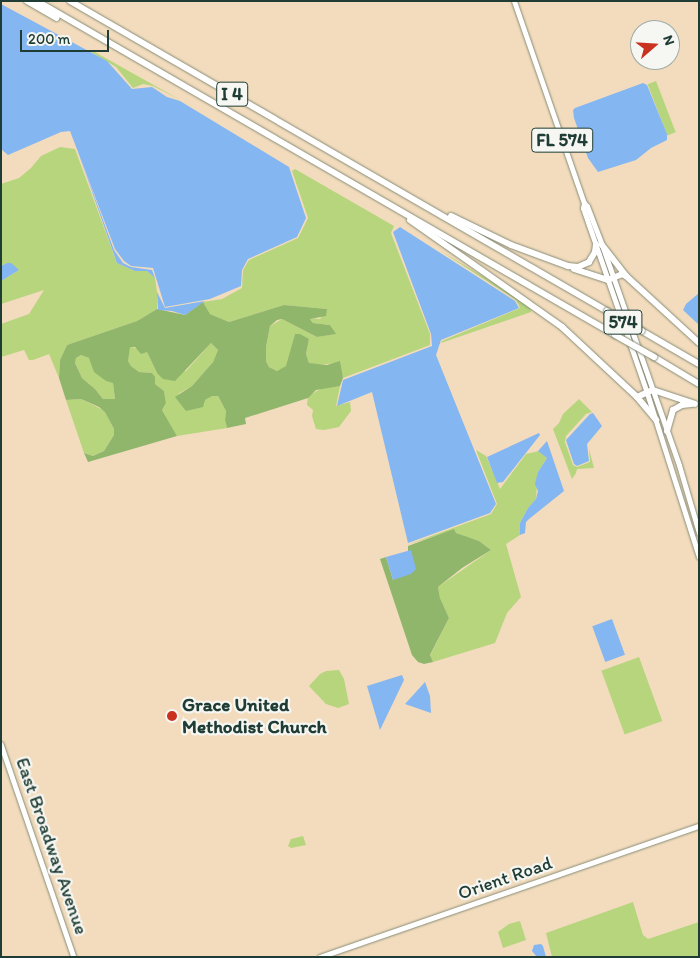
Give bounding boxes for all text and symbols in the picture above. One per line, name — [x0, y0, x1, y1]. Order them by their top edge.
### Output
scale bar — [22, 20, 111, 52]
north arrow — [630, 20, 680, 70]
text: 200 m — [28, 30, 70, 48]
text: N — [659, 33, 678, 48]
road number: I 4 — [216, 78, 248, 110]
road number: FL 574 — [531, 124, 593, 156]
road number: 574 — [603, 306, 643, 338]
place label: Grace United Methodist Church — [182, 694, 327, 738]
marker: Grace United Methodist Church — [166, 710, 178, 722]
street label: East Broadway Avenue — [11, 755, 93, 937]
street label: Orient Road — [455, 851, 555, 905]

